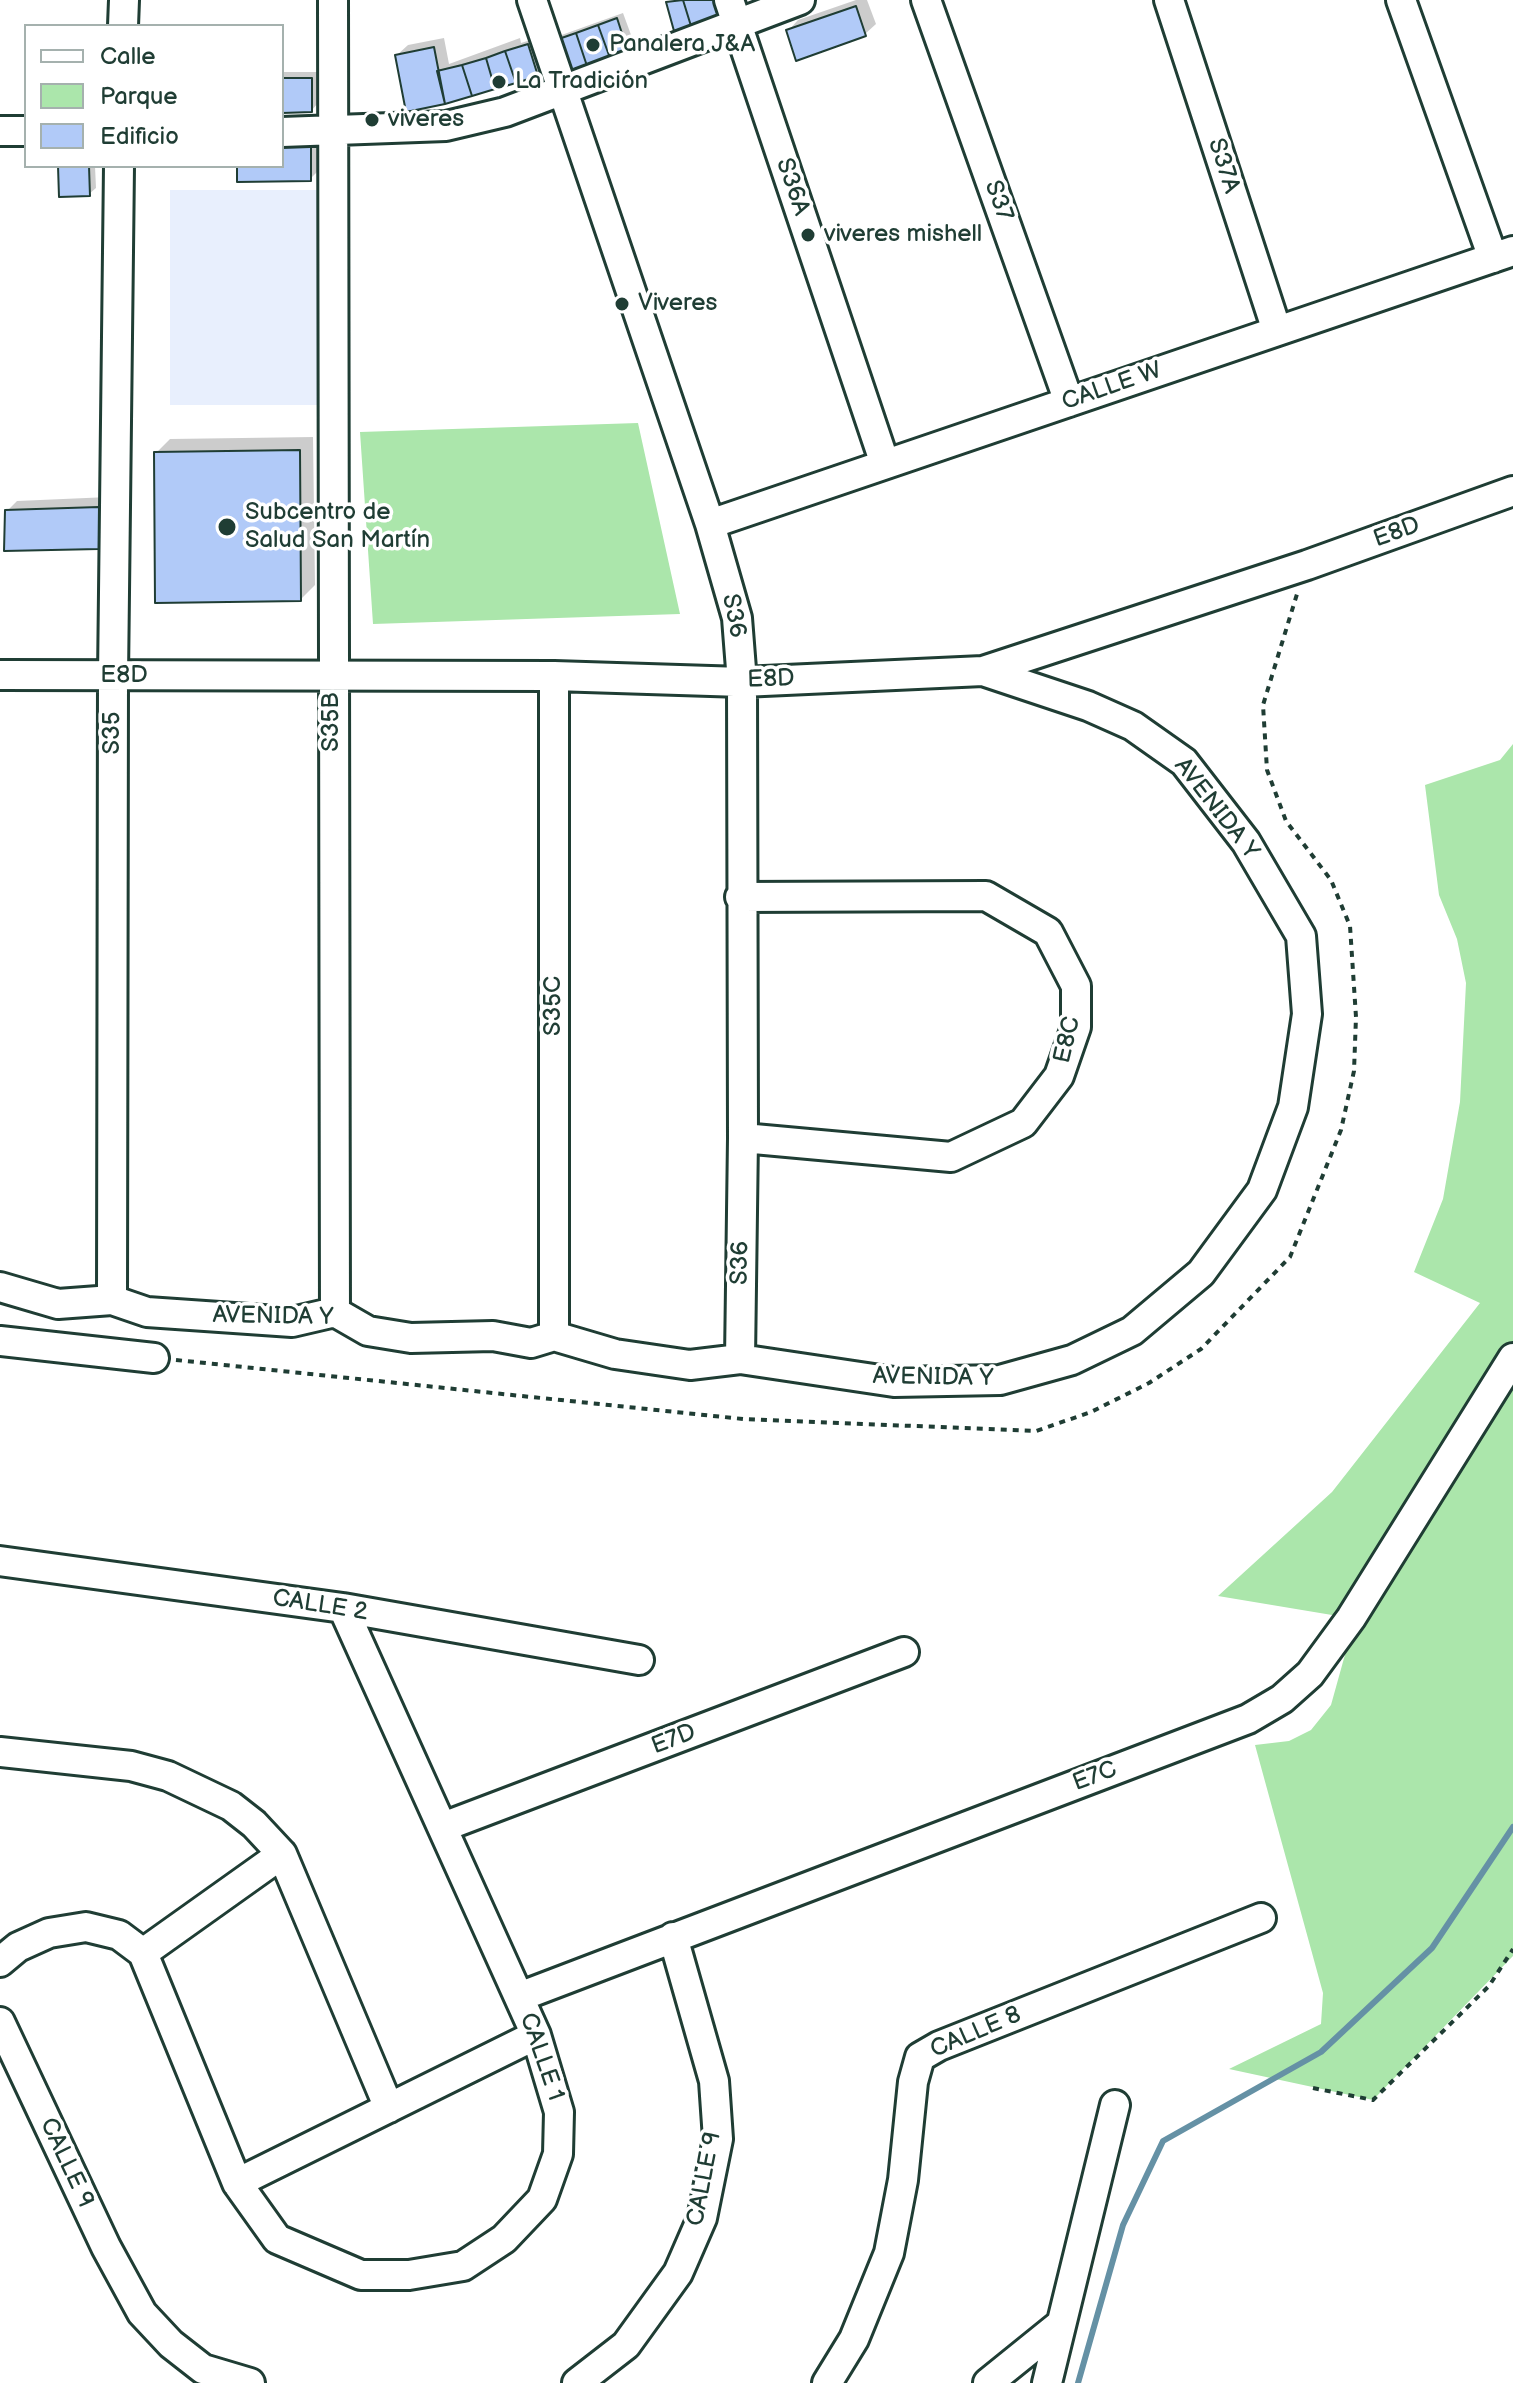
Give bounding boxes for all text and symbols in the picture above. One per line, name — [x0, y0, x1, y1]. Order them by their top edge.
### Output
legend — [24, 24, 284, 168]
place label: Panalera J&A — [609, 31, 755, 59]
marker: Panalera J&A — [584, 36, 602, 54]
text: Calle — [100, 42, 155, 71]
place label: La Tradición — [515, 68, 648, 96]
marker: La Tradición — [490, 73, 508, 91]
text: Parque — [100, 82, 178, 111]
place label: viveres — [388, 106, 464, 134]
marker: viveres — [363, 111, 381, 129]
text: Edificio — [100, 122, 179, 151]
street label: S37A — [1201, 135, 1245, 197]
street label: S36A — [769, 155, 815, 219]
street label: S37 — [977, 177, 1019, 225]
place label: viveres mishell — [824, 221, 982, 249]
marker: viveres mishell — [799, 226, 817, 244]
place label: Viveres — [638, 290, 717, 318]
marker: Viveres — [613, 295, 631, 313]
street label: CALLE W — [1058, 357, 1166, 417]
place label: Subcentro de Salud San Martín — [245, 499, 430, 555]
street label: E8D — [1370, 511, 1424, 555]
marker: Subcentro de Salud San Martín — [216, 516, 238, 538]
street label: S36 — [715, 592, 751, 640]
street label: E8D — [100, 662, 148, 690]
street label: E8D — [747, 665, 795, 695]
street label: S35B — [318, 692, 346, 752]
street label: S35 — [99, 711, 127, 755]
street label: AVENIDA Y — [1167, 753, 1265, 865]
street label: S35C — [540, 976, 568, 1036]
street label: E8C — [1049, 1014, 1087, 1066]
street label: S36 — [726, 1241, 756, 1285]
street label: AVENIDA Y — [212, 1302, 334, 1332]
street label: AVENIDA Y — [872, 1363, 994, 1393]
street label: CALLE 2 — [270, 1584, 370, 1628]
street label: E7D — [648, 1718, 700, 1762]
street label: E7C — [1069, 1756, 1121, 1798]
street label: CALLE 8 — [926, 2001, 1026, 2065]
street label: CALLE 1 — [513, 2009, 569, 2105]
street label: CALLE 9 — [33, 2114, 99, 2212]
street label: CALLE 9 — [682, 2129, 728, 2229]

